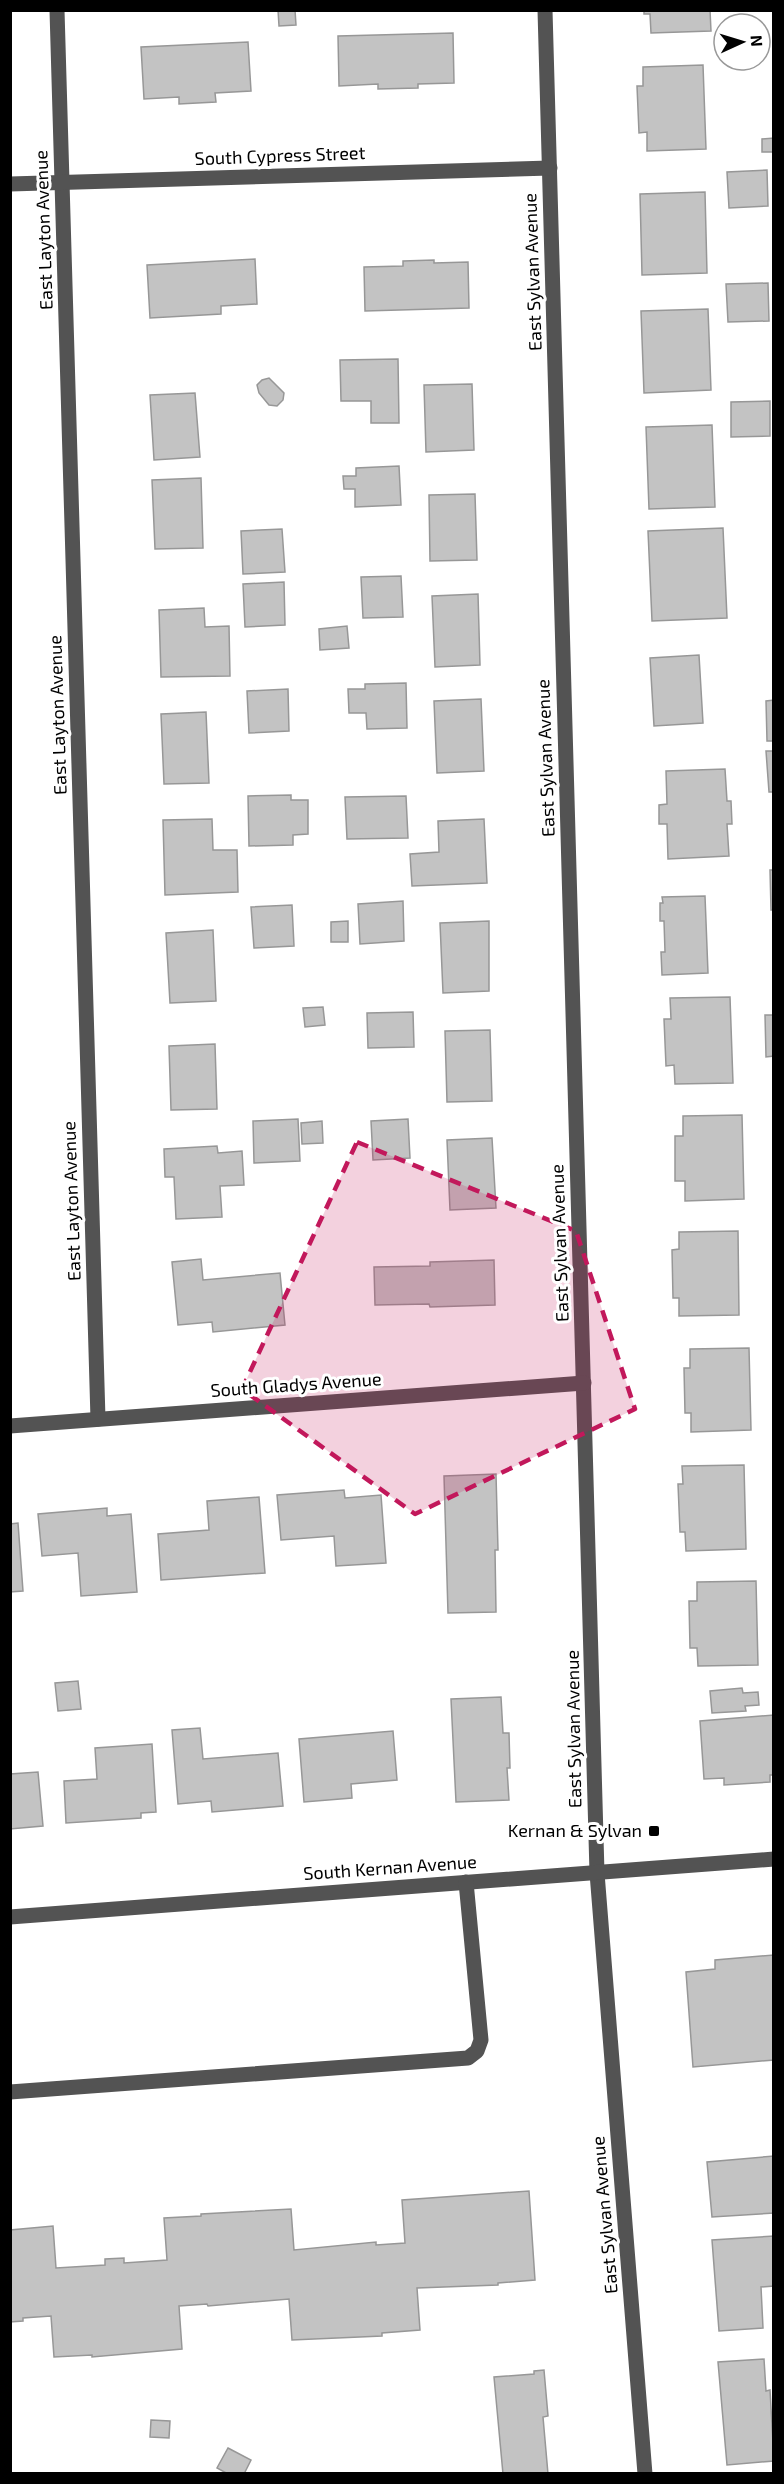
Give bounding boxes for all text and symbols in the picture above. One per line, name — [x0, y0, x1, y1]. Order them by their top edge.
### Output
north arrow — [712, 12, 772, 72]
text: N — [748, 34, 767, 47]
street label: South Cypress Street — [194, 141, 366, 169]
street label: East Layton Avenue — [29, 150, 57, 310]
street label: East Sylvan Avenue — [518, 193, 546, 351]
street label: East Layton Avenue — [43, 635, 71, 795]
street label: East Sylvan Avenue — [531, 679, 559, 837]
street label: East Layton Avenue — [57, 1121, 85, 1281]
street label: East Sylvan Avenue — [545, 1164, 573, 1322]
street label: South Gladys Avenue — [210, 1367, 382, 1401]
street label: East Sylvan Avenue — [561, 1650, 585, 1808]
place label: Kernan & Sylvan — [508, 1819, 642, 1841]
marker: Kernan & Sylvan — [647, 1824, 661, 1838]
street label: South Kernan Avenue — [302, 1850, 477, 1884]
street label: East Sylvan Avenue — [586, 2135, 622, 2295]

